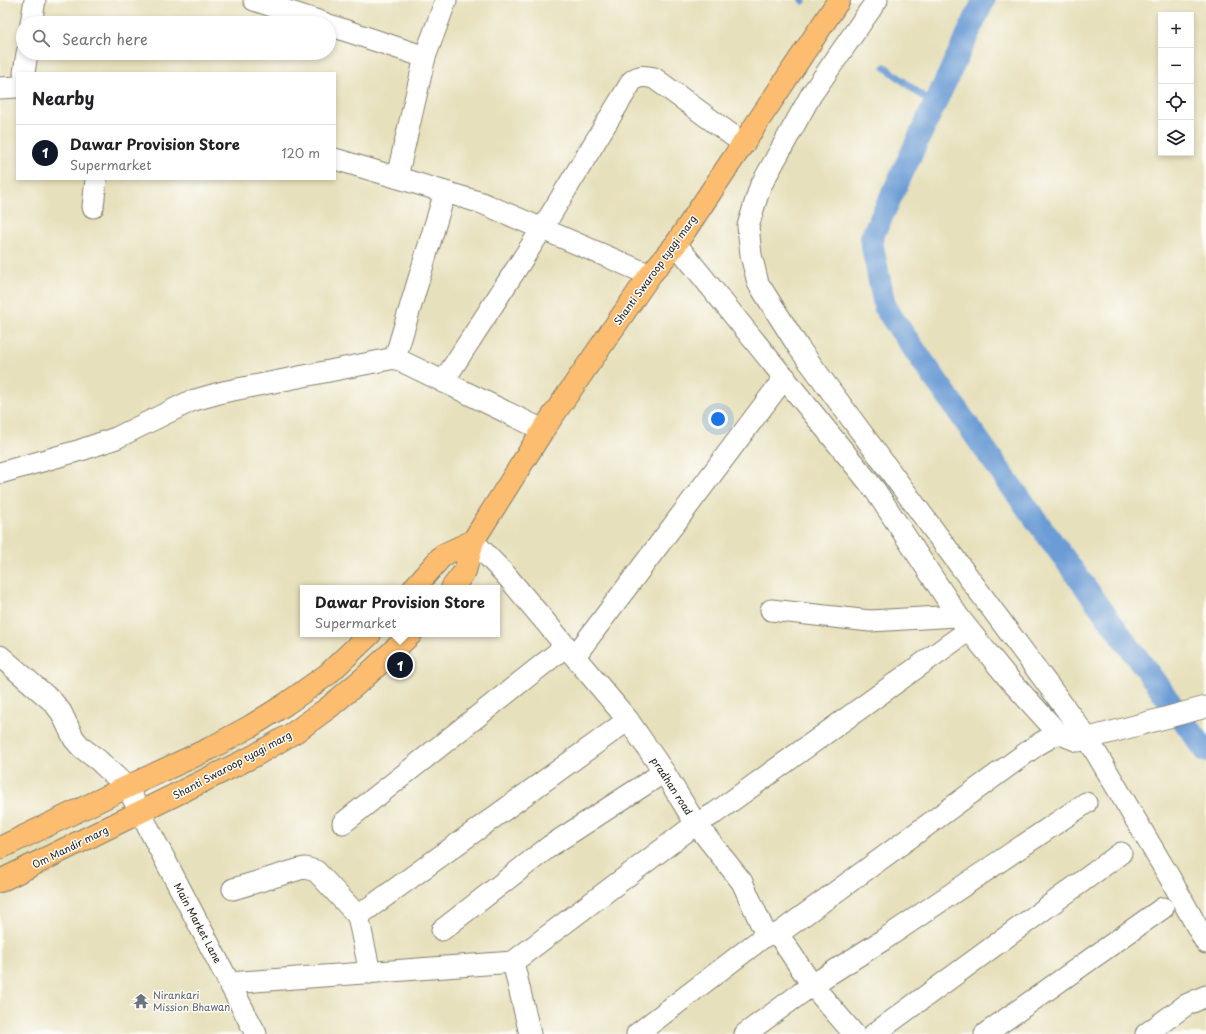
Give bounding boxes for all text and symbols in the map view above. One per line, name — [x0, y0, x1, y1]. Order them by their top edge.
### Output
map controls — [1158, 12, 1194, 156]
button: + — [1158, 12, 1194, 48]
search box — [16, 16, 336, 60]
icon: search — [30, 27, 52, 49]
text: Search here — [62, 27, 148, 50]
button: − — [1158, 48, 1194, 84]
button: locate — [1158, 84, 1194, 120]
text: Nearby — [32, 85, 94, 111]
button: layers — [1158, 120, 1194, 156]
text: Dawar Provision Store — [70, 132, 240, 155]
text: 1 — [42, 143, 48, 162]
text: 120 m — [281, 143, 320, 162]
text: Supermarket — [70, 155, 152, 174]
street label: Shanti Swaroop tyagi marg — [610, 211, 701, 328]
your location — [708, 409, 728, 429]
popup — [300, 585, 500, 637]
text: Dawar Provision Store — [315, 590, 485, 613]
text: Supermarket — [315, 613, 397, 632]
pin: 1 — [387, 650, 413, 680]
street label: Shanti Swaroop tyagi marg — [170, 727, 295, 803]
street label: pradhan road — [648, 754, 697, 818]
street label: Om Mandir marg — [29, 821, 111, 872]
street label: Main Market Lane — [171, 880, 226, 966]
place label: Nirankari Mission Bhawan — [153, 987, 230, 1014]
temple icon: Nirankari Mission Bhawan — [132, 992, 150, 1010]

